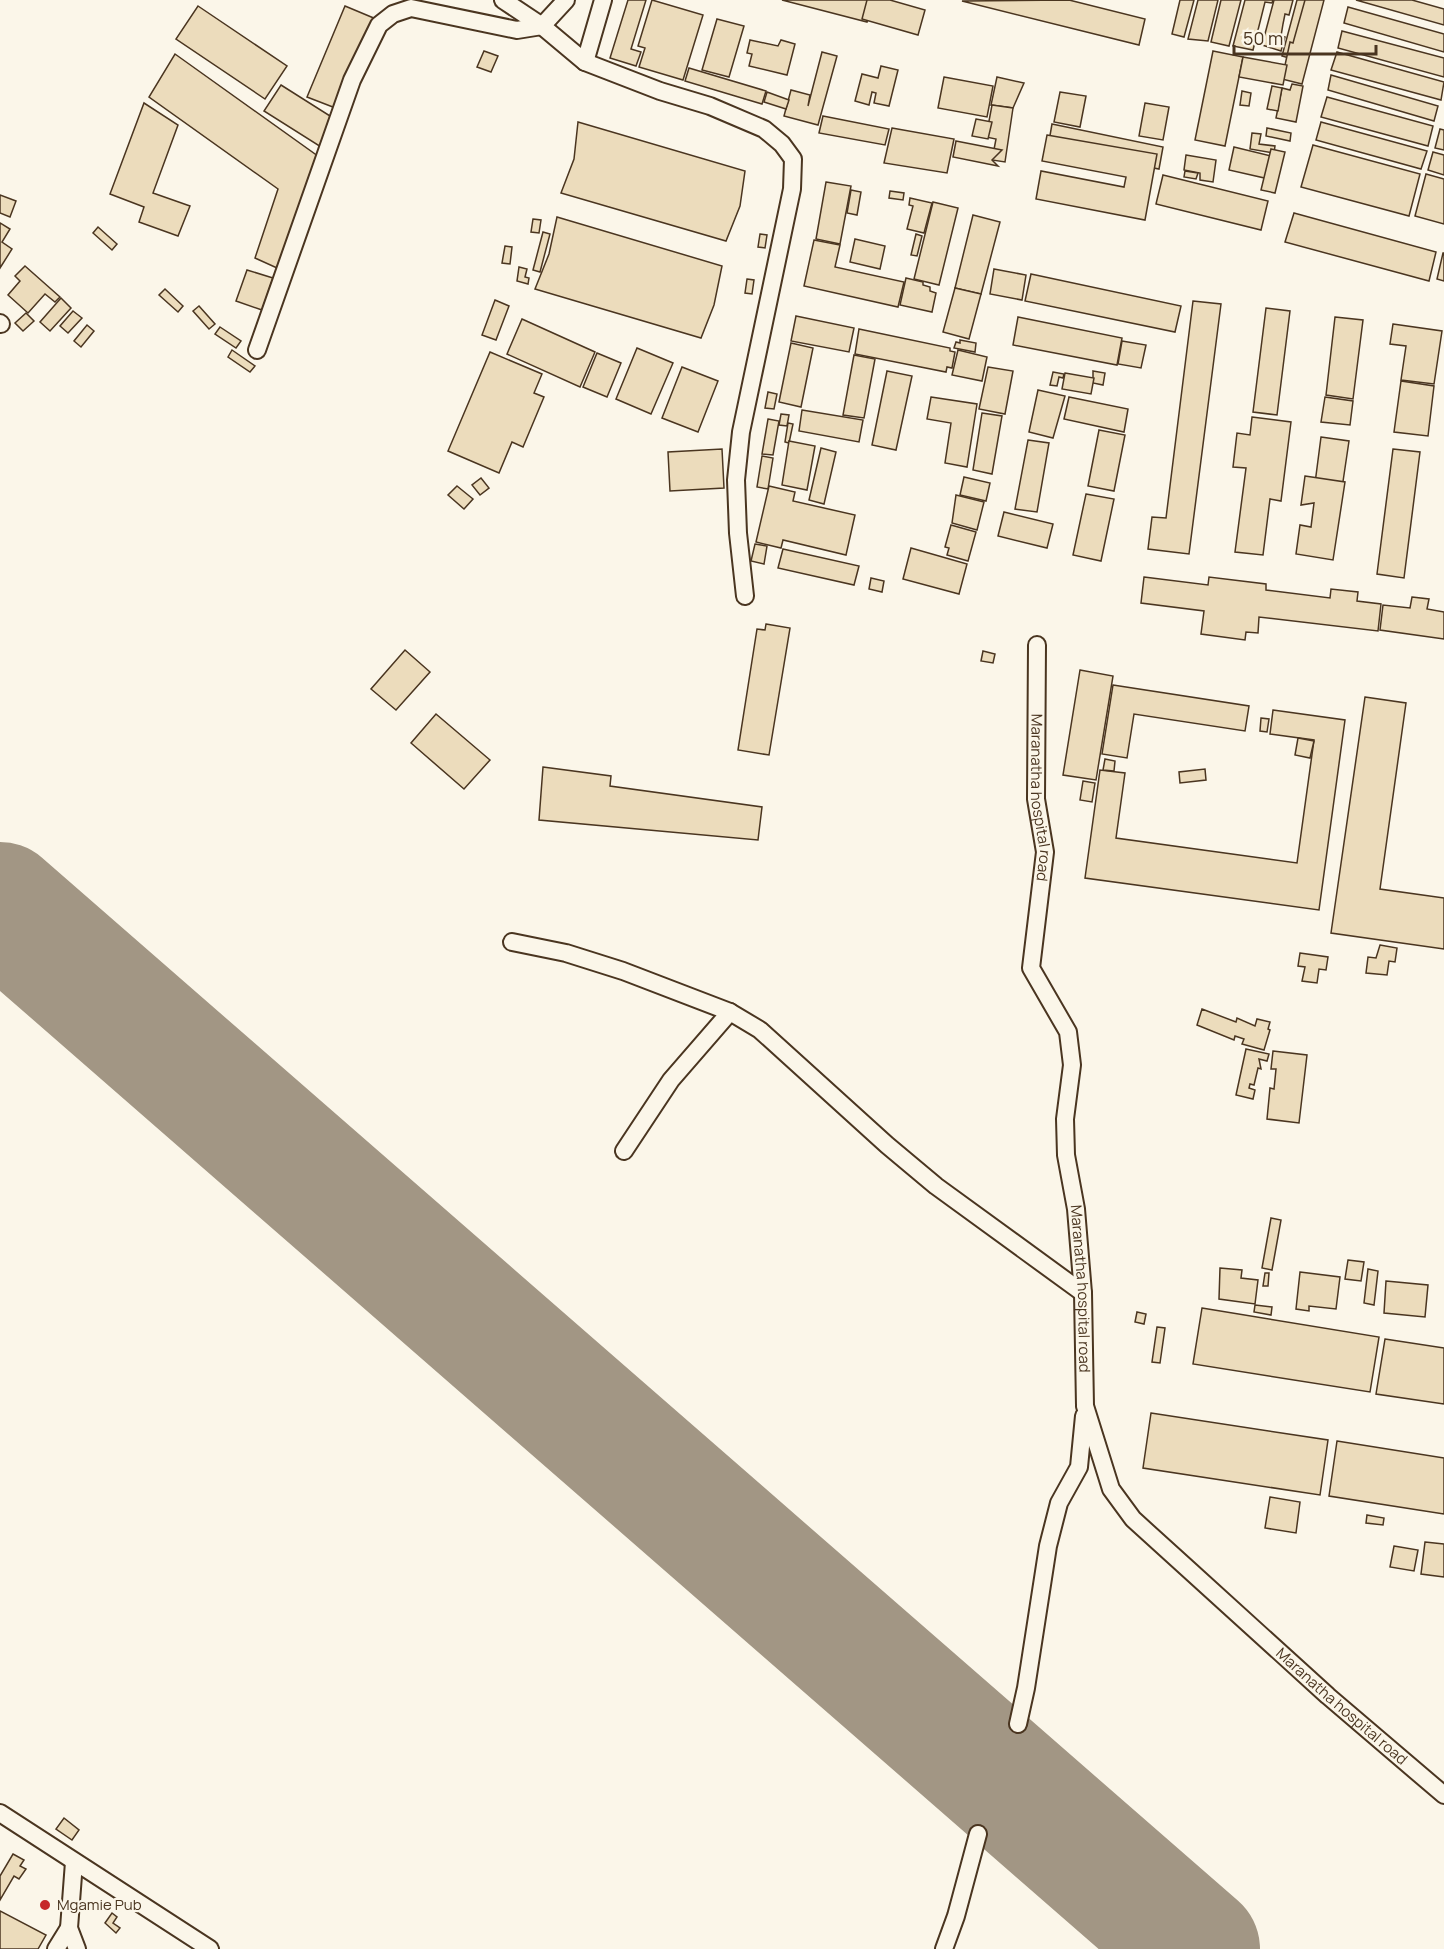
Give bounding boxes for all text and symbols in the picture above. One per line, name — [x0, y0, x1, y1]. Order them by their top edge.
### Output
scale bar — [1234, 18, 1376, 56]
text: 50 m — [1243, 26, 1283, 50]
street label: Maranatha hospital road — [1026, 714, 1056, 882]
street label: Maranatha hospital road — [1066, 1204, 1095, 1373]
street label: Maranatha hospital road — [1272, 1643, 1412, 1769]
place label: Mgamie Pub — [57, 1894, 142, 1915]
marker: Mgamie Pub — [38, 1898, 52, 1912]

